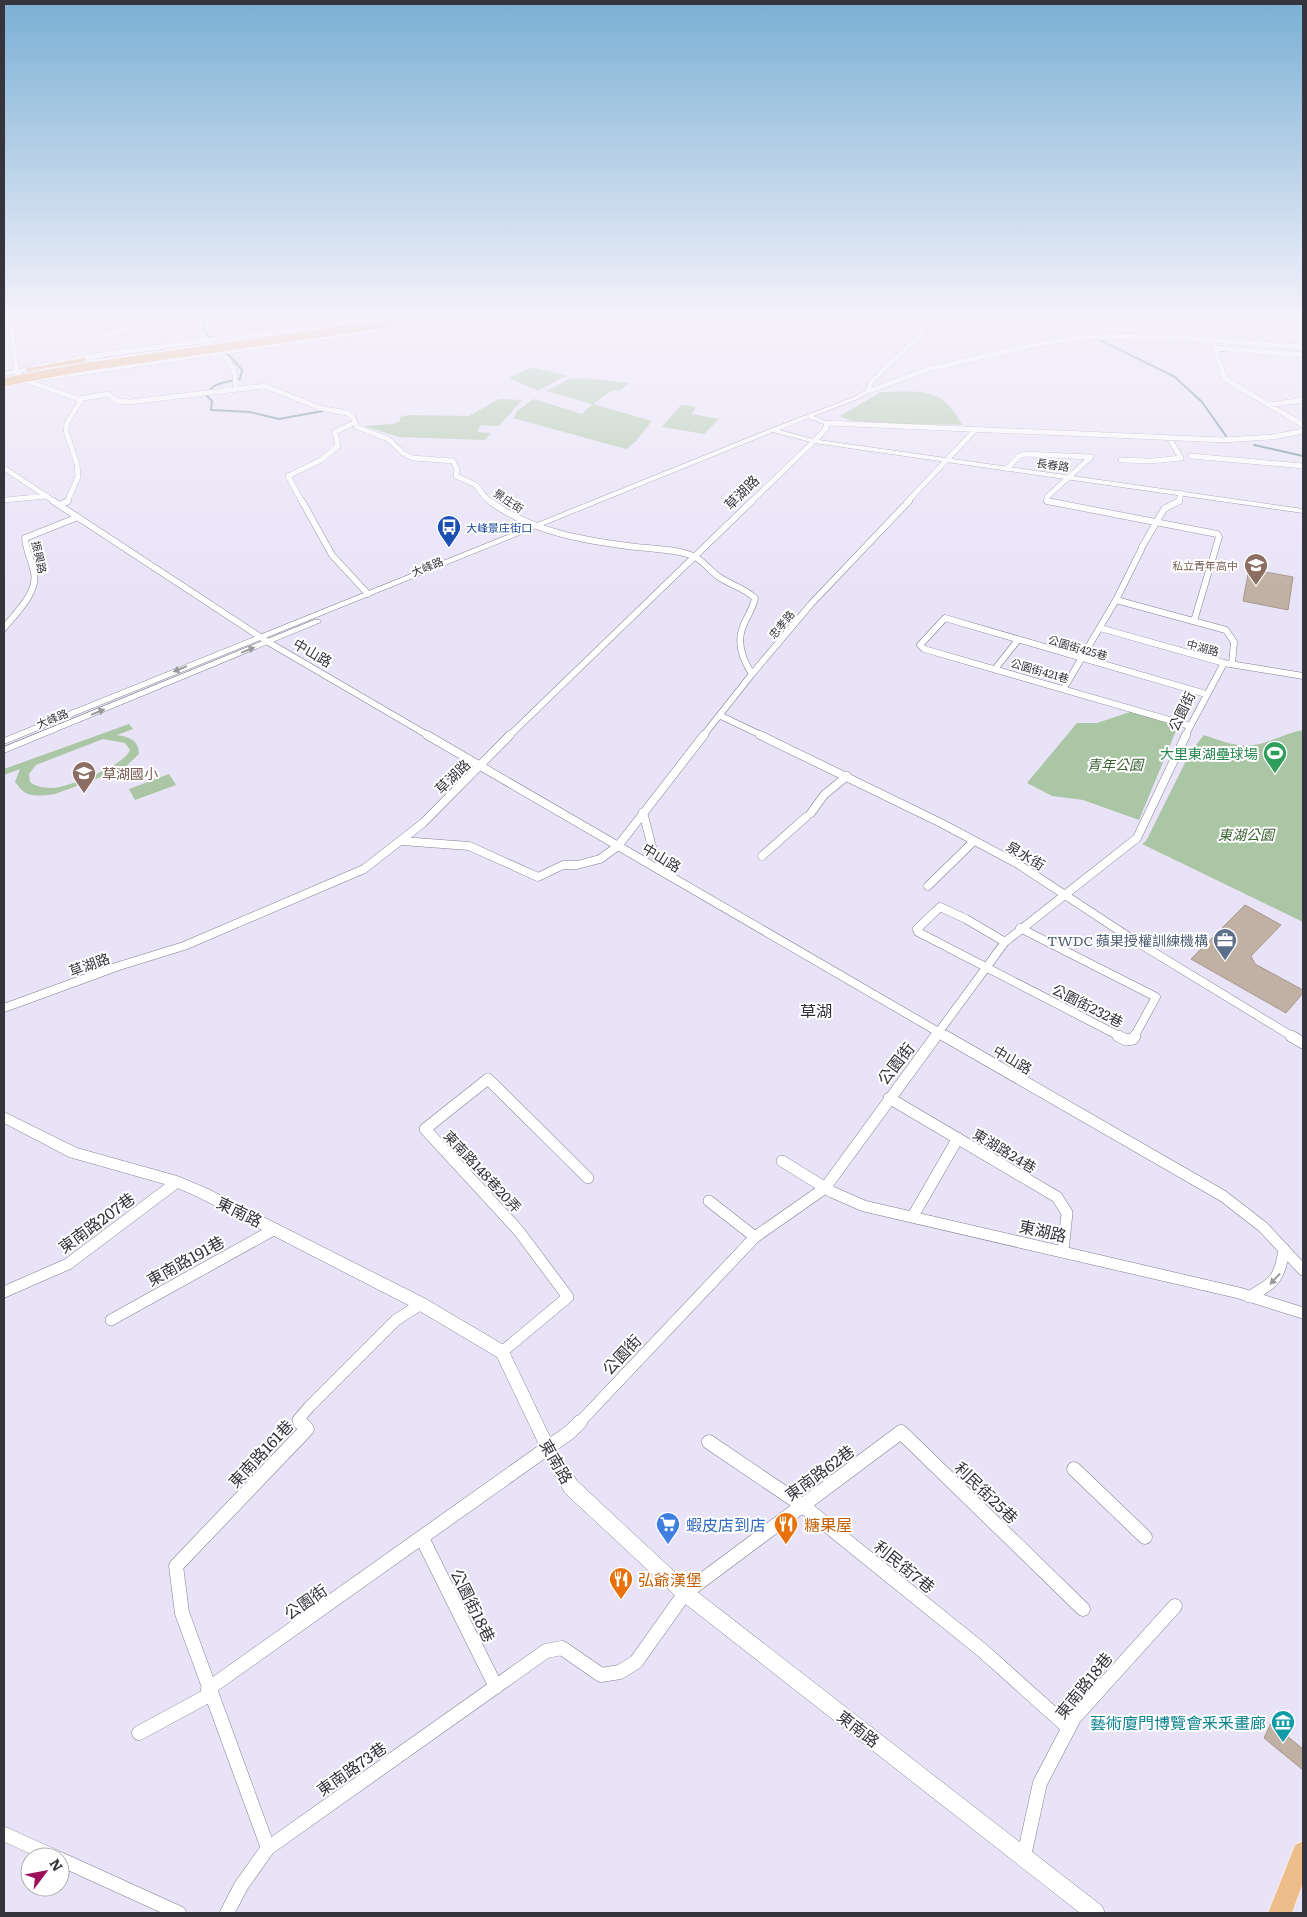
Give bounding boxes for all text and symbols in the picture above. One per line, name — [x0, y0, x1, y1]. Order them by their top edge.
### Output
street label: 長春路 — [1036, 454, 1070, 474]
street label: 草湖路 — [719, 470, 763, 514]
street label: 景庄街 — [491, 484, 527, 516]
bus stop icon: 大峰景庄街口 — [436, 514, 462, 548]
place label: 大峰景庄街口 — [466, 519, 532, 535]
street label: 振興路 — [28, 539, 52, 575]
street label: 大峰路 — [409, 552, 445, 580]
school or university icon: 私立青年高中 — [1243, 552, 1269, 586]
place label: 私立青年高中 — [1172, 557, 1238, 573]
street label: 忠孝路 — [764, 606, 798, 642]
street label: 公園街425巷 — [1046, 631, 1110, 663]
street label: 中山路 — [290, 633, 336, 671]
street label: 中湖路 — [1185, 635, 1221, 659]
one-way arrow — [241, 646, 255, 654]
street label: 公園街421巷 — [1009, 654, 1071, 686]
one-way arrow — [173, 666, 187, 674]
street label: 公園街 — [1163, 688, 1199, 734]
street label: 大峰路 — [34, 704, 70, 732]
one-way arrow — [90, 707, 105, 715]
sports icon: 大里東湖壘球場 — [1262, 740, 1288, 774]
place label: 大里東湖壘球場 — [1160, 743, 1258, 763]
street label: 草湖路 — [430, 754, 474, 798]
park label: 青年公園 — [1087, 754, 1145, 774]
school or university icon: 草湖國小 — [71, 760, 97, 794]
place label: 草湖國小 — [102, 763, 158, 783]
park label: 東湖公園 — [1218, 824, 1276, 844]
street label: 泉水街 — [1003, 836, 1049, 874]
street label: 中山路 — [639, 838, 685, 876]
office icon: TWDC 蘋果授權訓練機構 — [1212, 927, 1238, 961]
place label: TWDC 蘋果授權訓練機構 — [1047, 930, 1208, 950]
street label: 草湖路 — [66, 947, 112, 981]
street label: 公園街232巷 — [1049, 979, 1127, 1031]
district label: 草湖 — [800, 998, 832, 1022]
street label: 公園街 — [871, 1037, 919, 1089]
street label: 中山路 — [990, 1040, 1036, 1078]
street label: 東湖路24巷 — [970, 1123, 1040, 1177]
street label: 東南路148巷20弄 — [440, 1126, 526, 1216]
street label: 東南路207巷 — [53, 1186, 139, 1258]
street label: 東南路 — [213, 1190, 267, 1232]
street label: 東湖路 — [1017, 1213, 1069, 1247]
street label: 東南路191巷 — [142, 1229, 228, 1291]
one-way arrow — [1270, 1272, 1281, 1285]
street label: 公園街 — [596, 1328, 646, 1380]
street label: 東南路161巷 — [222, 1414, 298, 1492]
street label: 東南路 — [535, 1434, 579, 1488]
street label: 東南路62巷 — [779, 1439, 859, 1505]
street label: 利民街25巷 — [950, 1455, 1024, 1529]
supermarket icon: 蝦皮店到店 — [655, 1511, 681, 1545]
restaurant icon: 糖果屋 — [773, 1511, 799, 1545]
place label: 蝦皮店到店 — [686, 1512, 766, 1536]
place label: 糖果屋 — [804, 1512, 852, 1536]
street label: 利民街7巷 — [869, 1534, 941, 1598]
street label: 公園街18巷 — [446, 1564, 502, 1646]
restaurant icon: 弘爺漢堡 — [608, 1566, 634, 1600]
place label: 弘爺漢堡 — [638, 1567, 702, 1591]
street label: 公園街 — [278, 1577, 332, 1625]
street label: 東南路18巷 — [1049, 1647, 1117, 1723]
street label: 東南路 — [833, 1704, 885, 1752]
museum icon: 藝術廈門博覽會釆釆畫廊 — [1270, 1709, 1296, 1743]
place label: 藝術廈門博覽會釆釆畫廊 — [1090, 1710, 1266, 1734]
street label: 東南路73巷 — [311, 1735, 391, 1801]
north arrow — [20, 1847, 70, 1897]
text: N — [45, 1854, 69, 1875]

